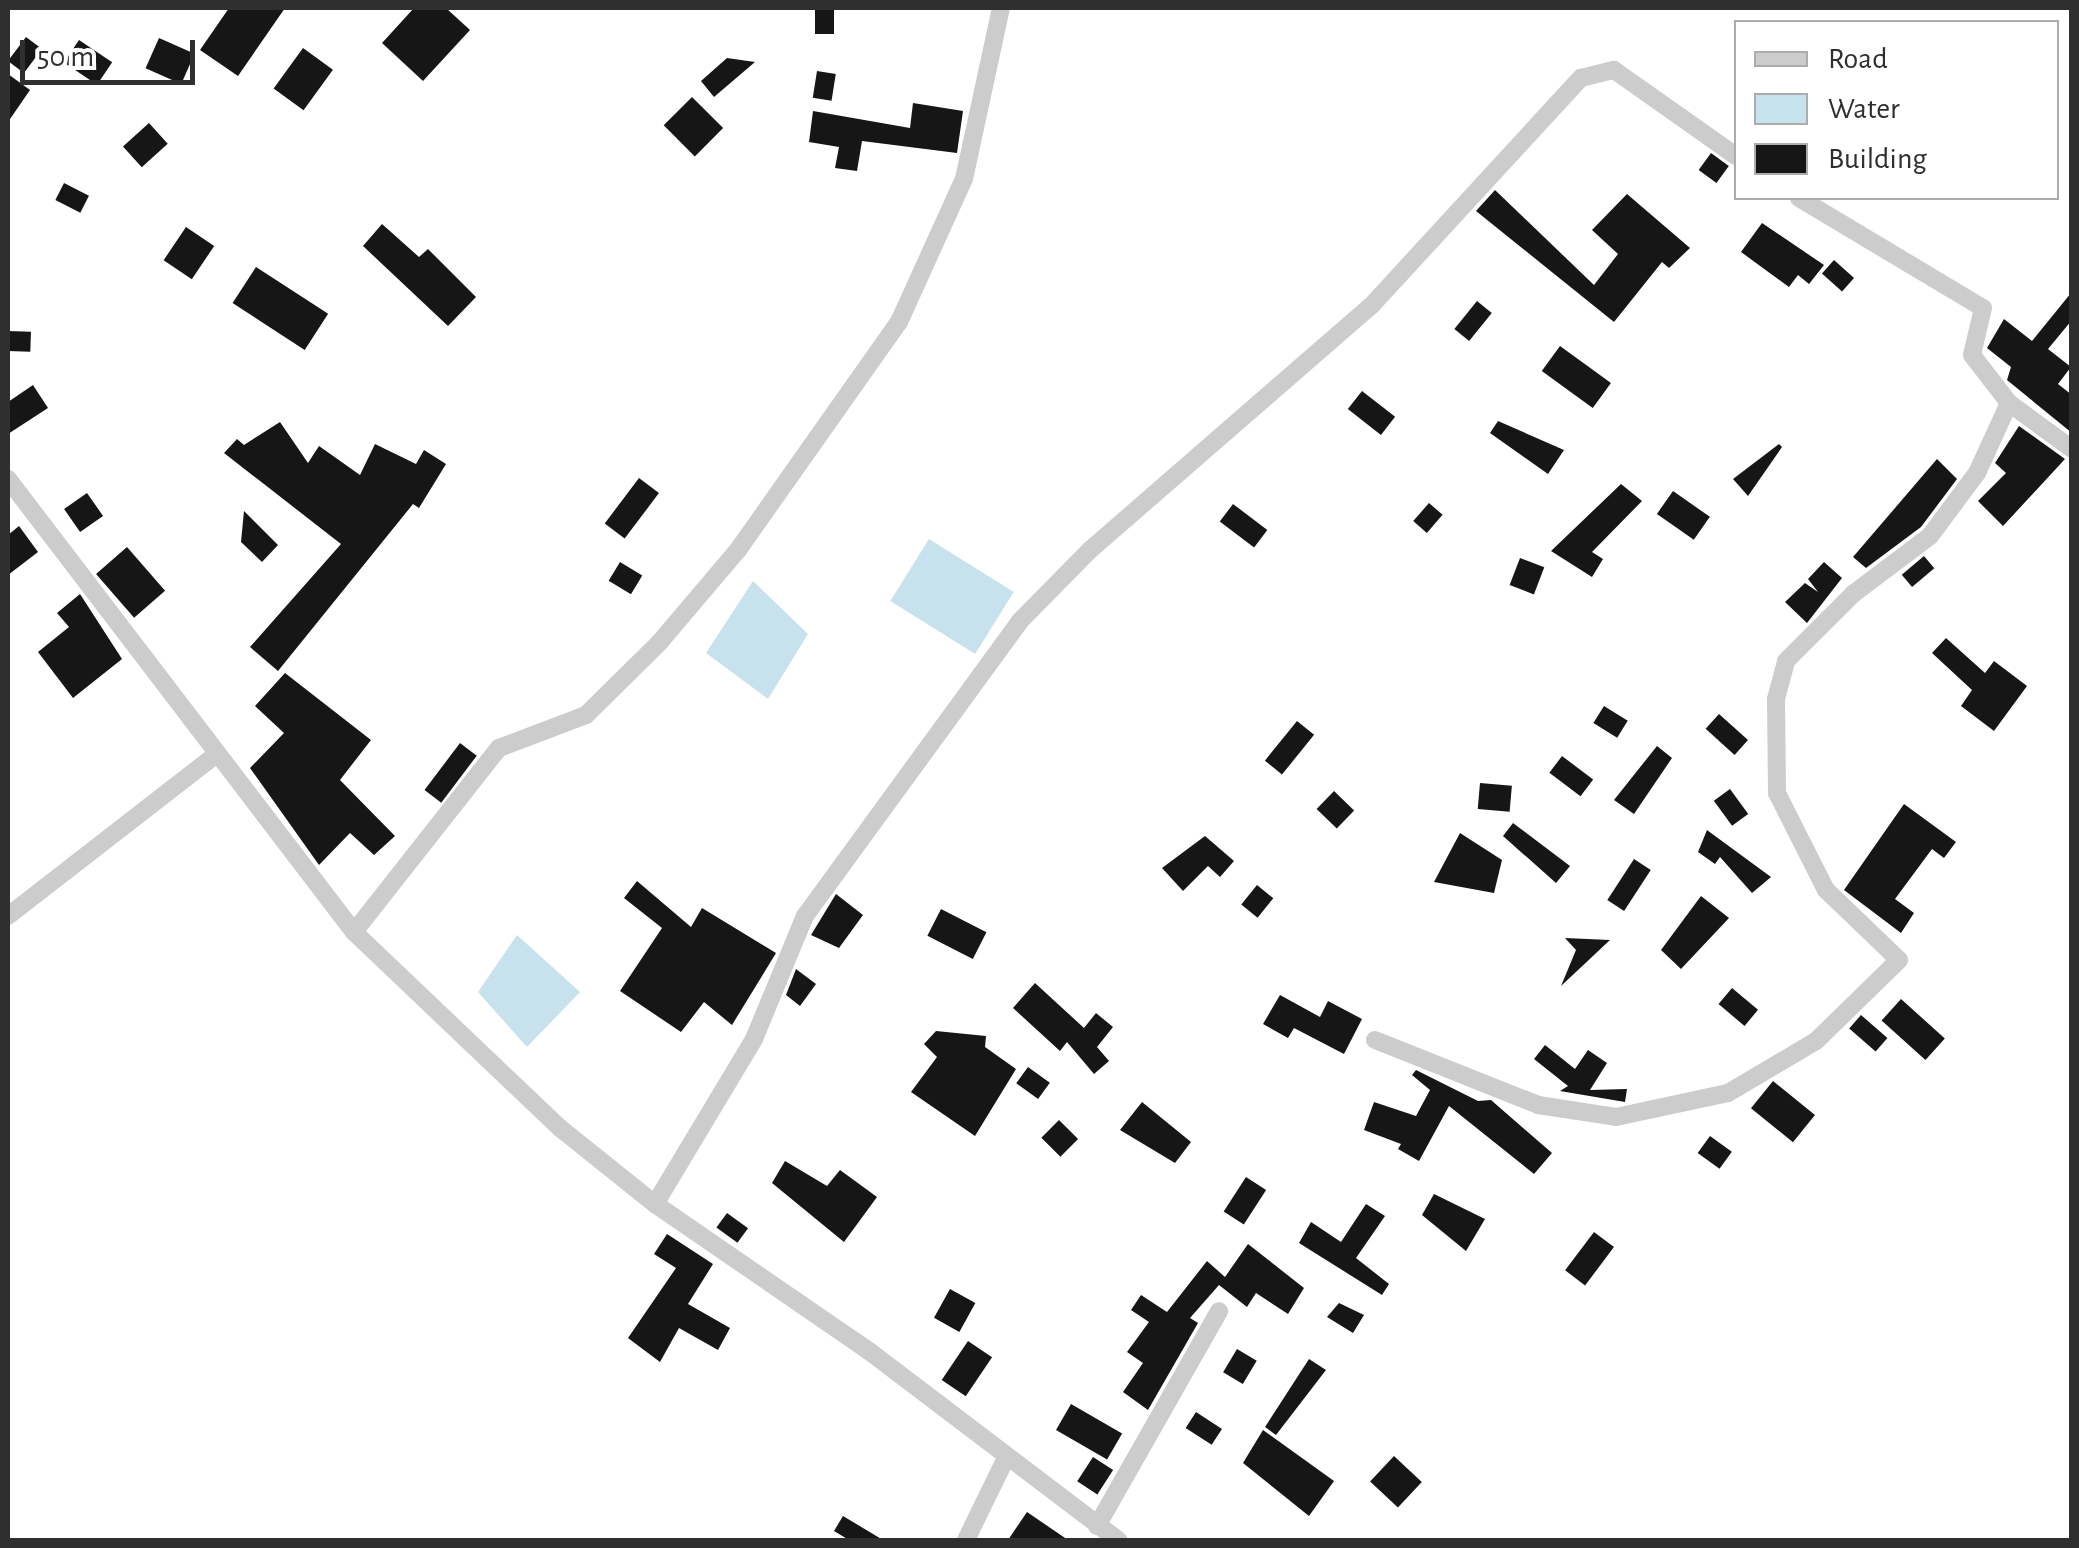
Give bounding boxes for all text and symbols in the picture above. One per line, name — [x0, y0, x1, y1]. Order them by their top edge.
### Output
scale bar — [25, 20, 200, 82]
legend — [1734, 20, 2059, 200]
text: 50 m — [37, 42, 94, 72]
text: Road — [1828, 44, 1888, 74]
text: Water — [1828, 94, 1900, 124]
text: Building — [1828, 144, 1927, 174]

